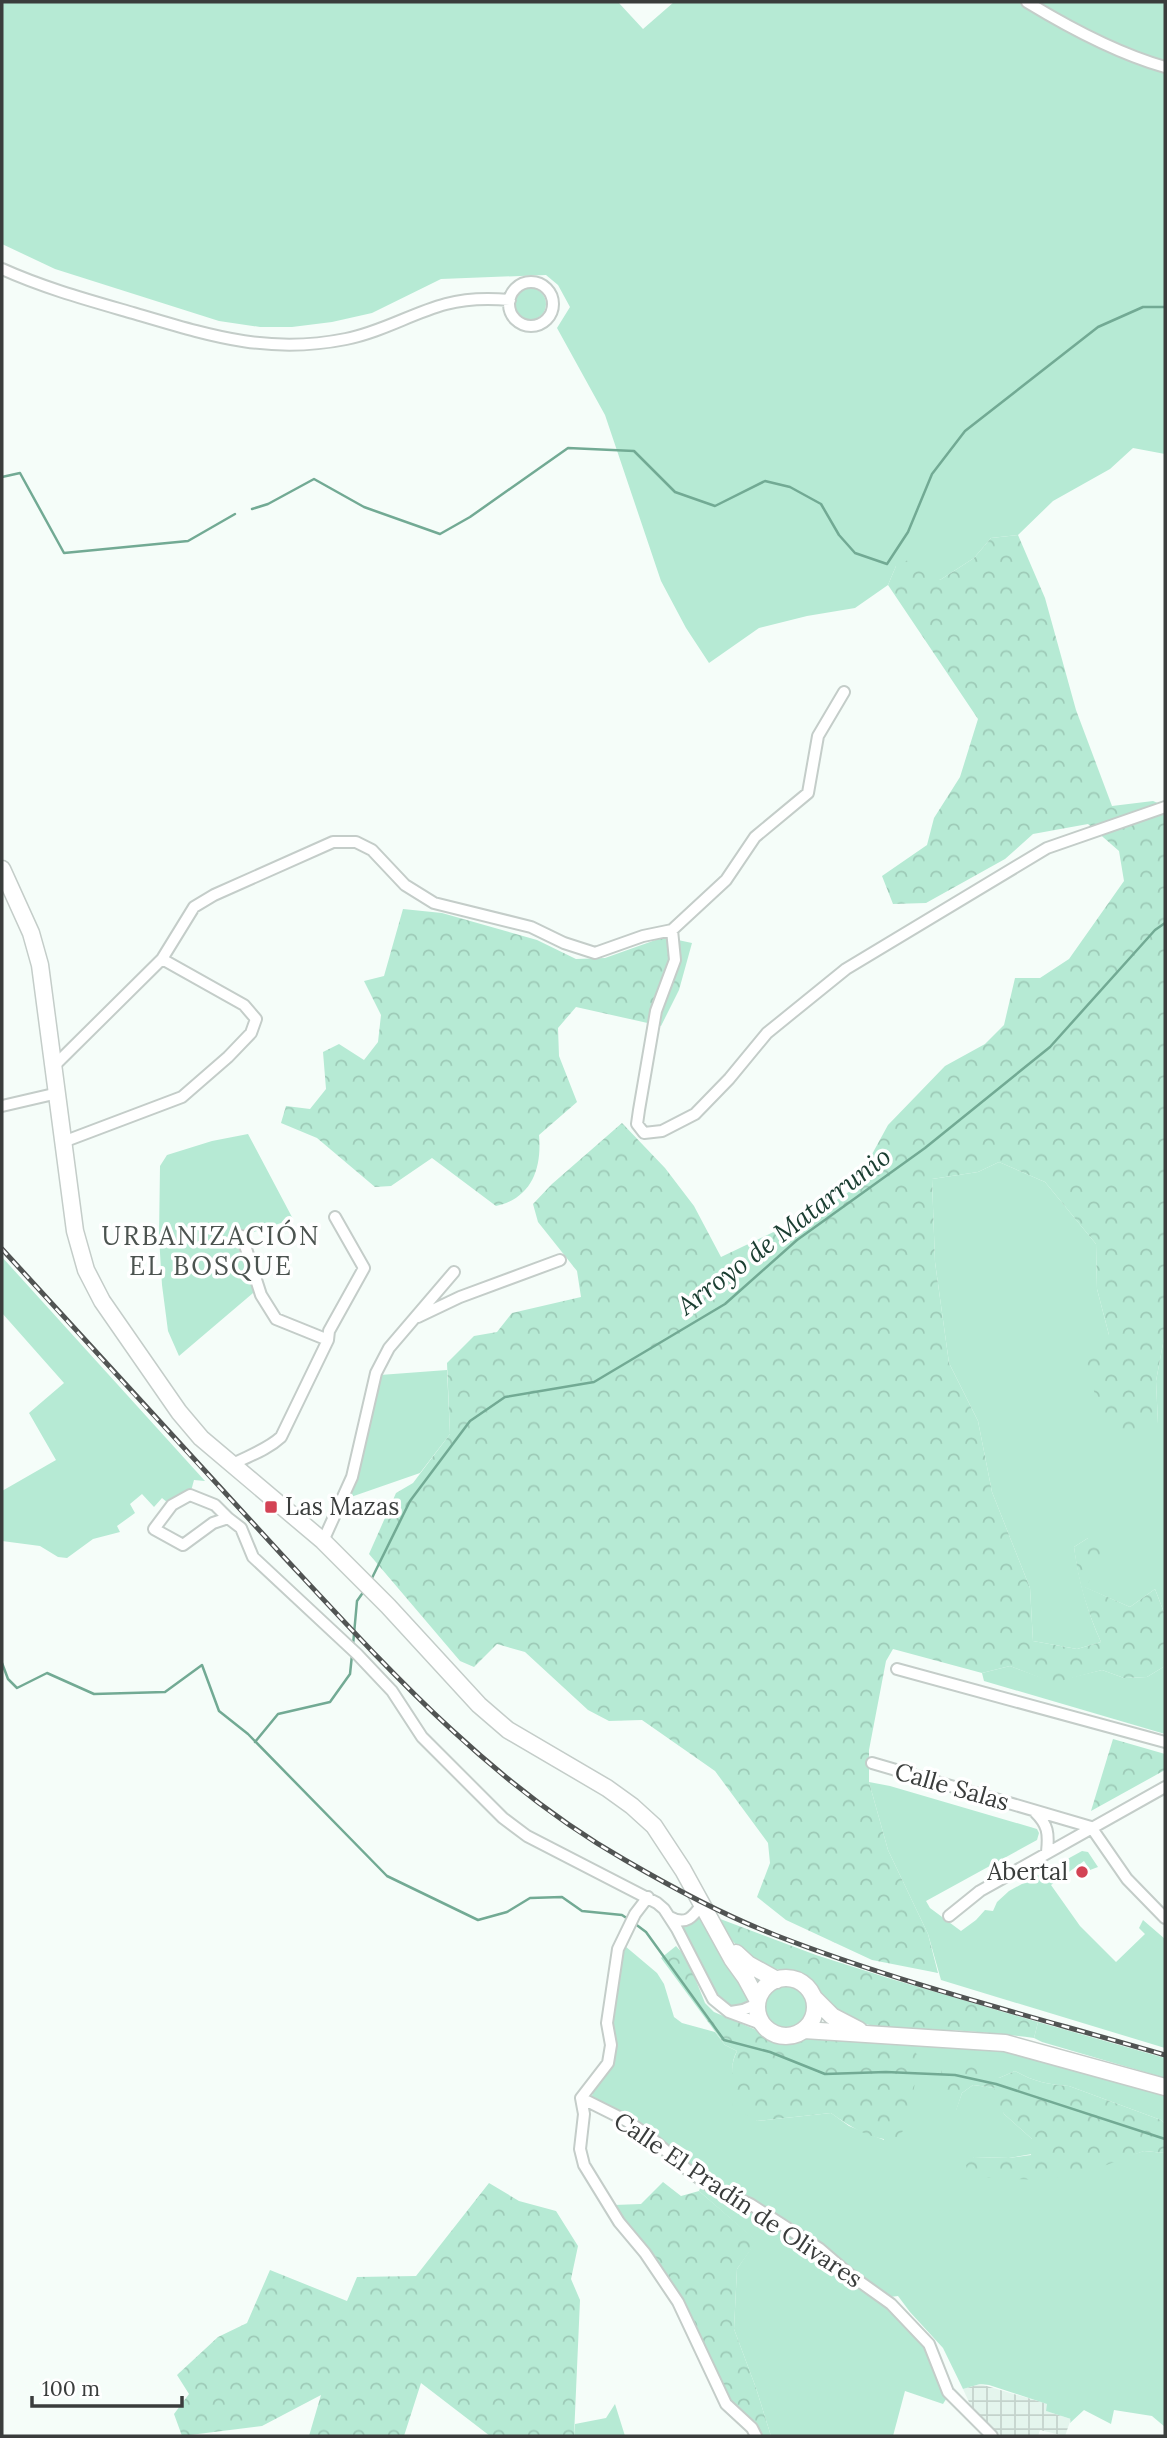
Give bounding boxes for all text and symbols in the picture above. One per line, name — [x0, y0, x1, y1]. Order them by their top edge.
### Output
water label: Arroyo de Matarrunio — [669, 1139, 897, 1322]
district label: URBANIZACIÓN EL BOSQUE — [102, 1219, 320, 1282]
place label: Las Mazas — [285, 1491, 399, 1522]
marker: Las Mazas — [263, 1499, 279, 1515]
street label: Calle Salas — [891, 1755, 1013, 1818]
place label: Abertal — [986, 1856, 1068, 1887]
marker: Abertal — [1074, 1864, 1090, 1880]
street label: Calle El Pradín de Olivares — [608, 2105, 868, 2294]
scale bar — [32, 2364, 182, 2408]
text: 100 m — [42, 2375, 100, 2402]

